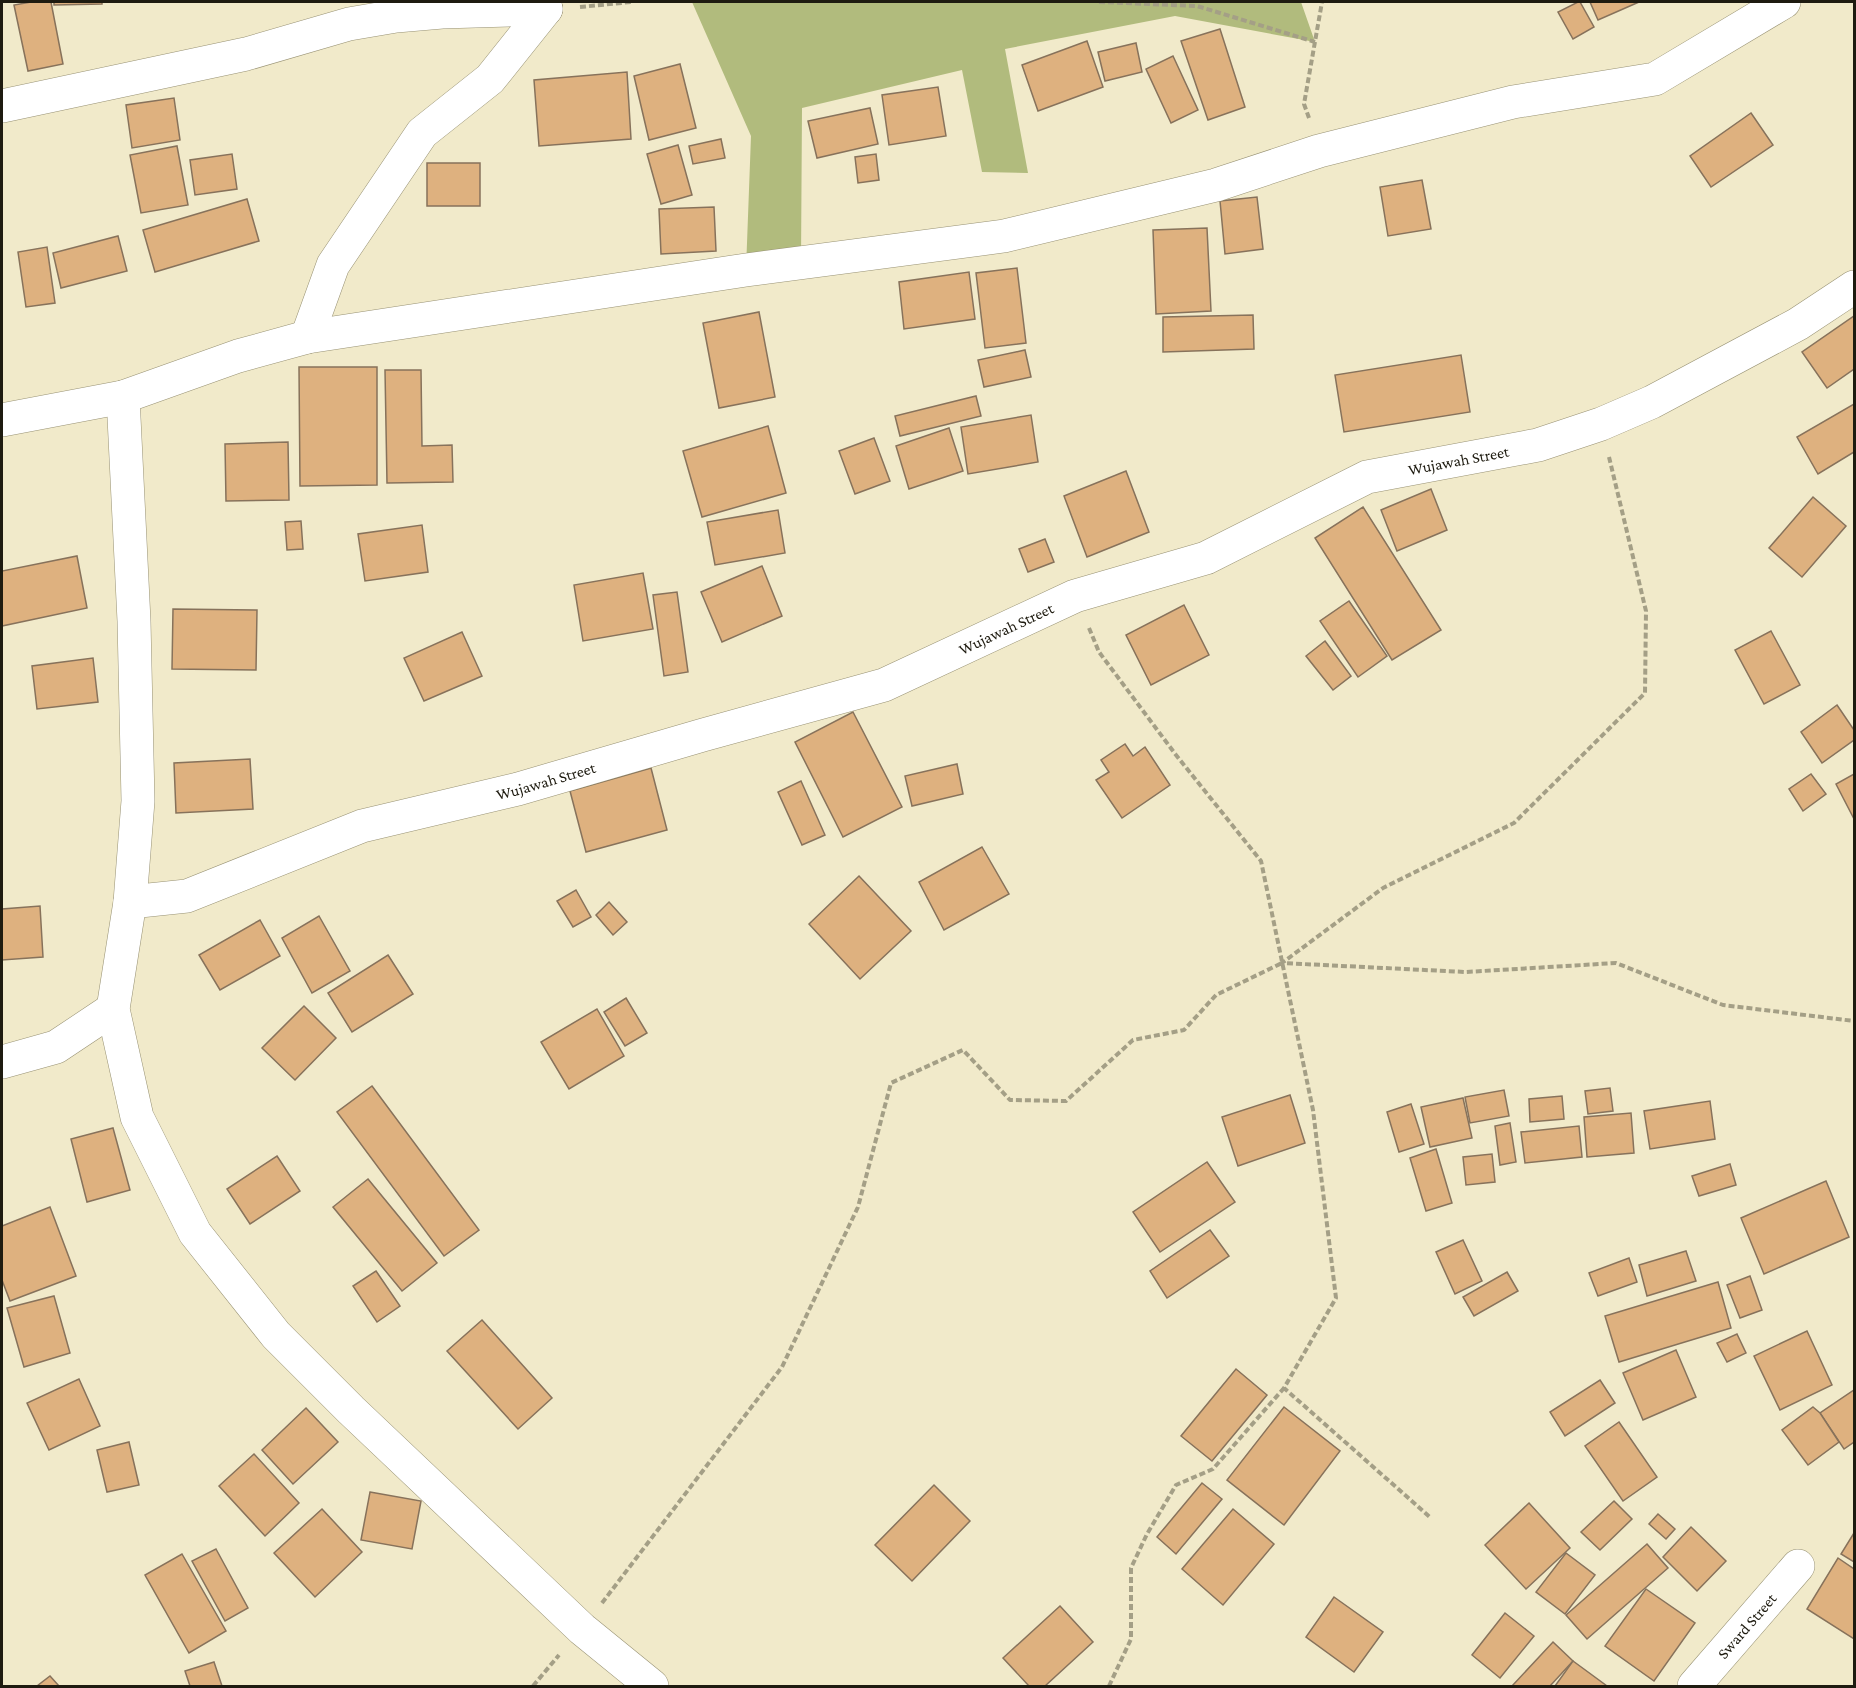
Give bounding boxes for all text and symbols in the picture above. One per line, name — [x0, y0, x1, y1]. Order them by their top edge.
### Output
street label: Wujawah Street — [1407, 442, 1511, 478]
street label: Wujawah Street — [956, 599, 1057, 658]
street label: Wujawah Street — [494, 759, 598, 803]
street label: Sward Street — [1714, 1589, 1780, 1662]

